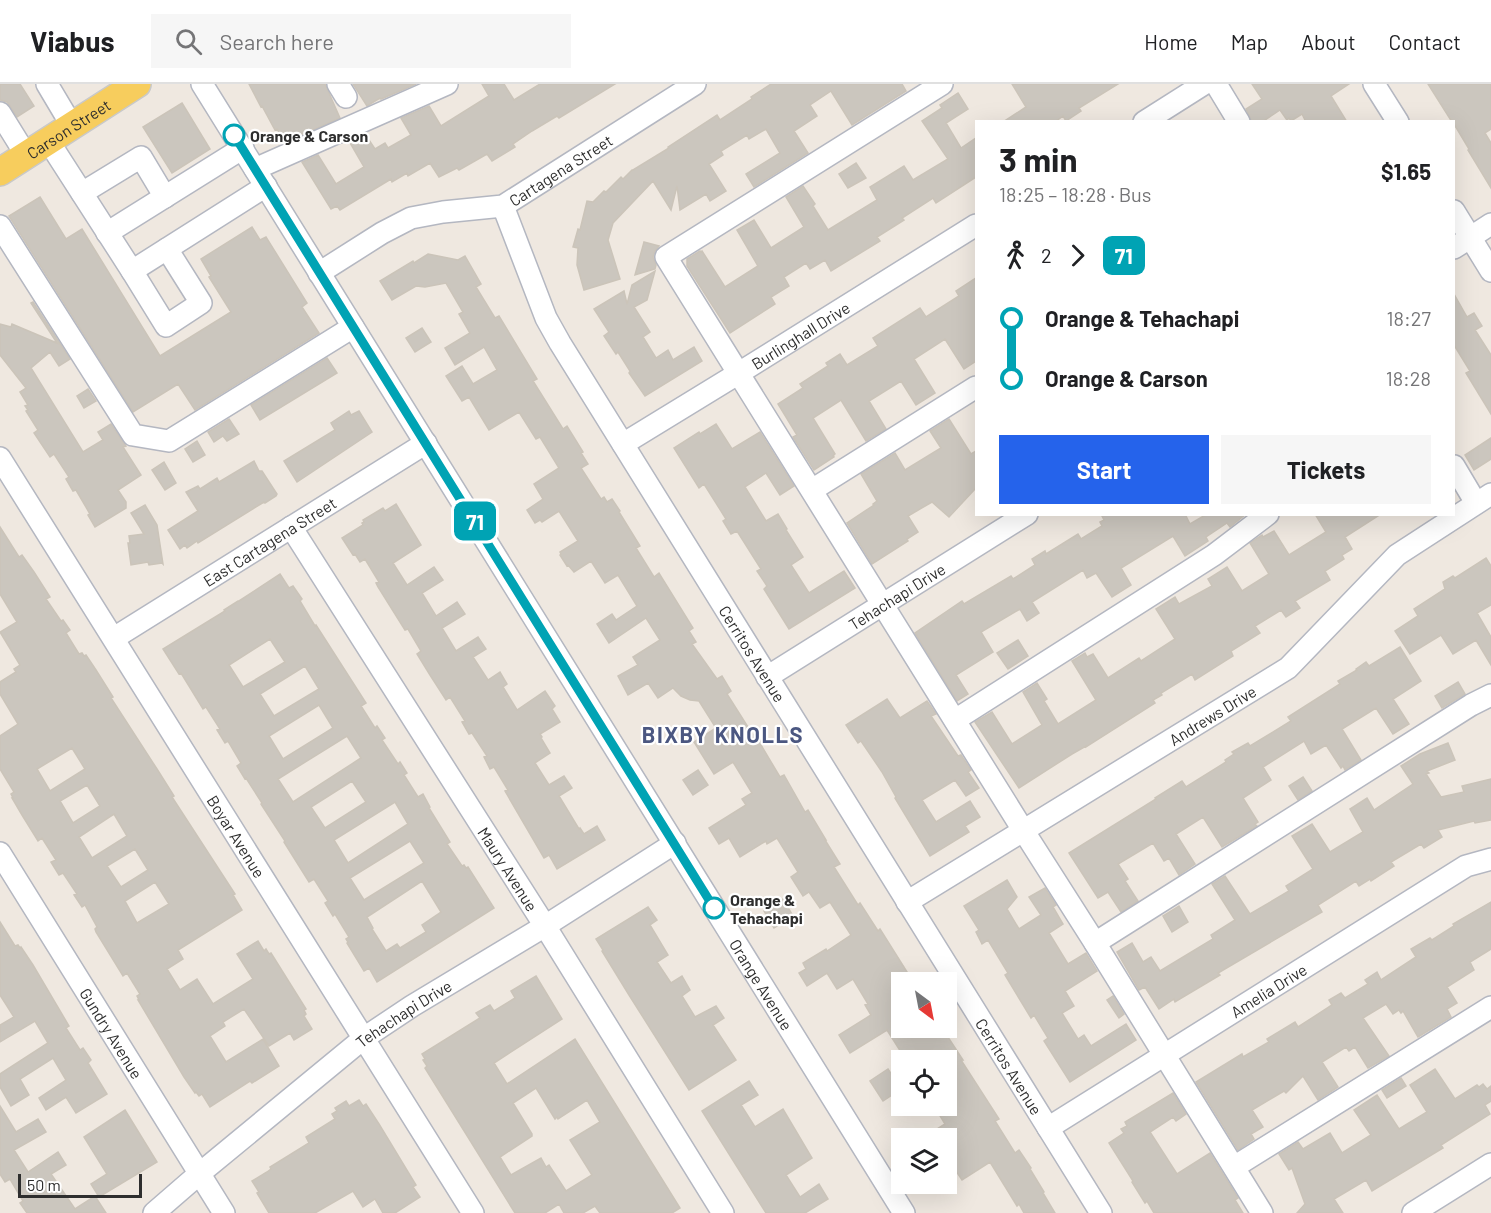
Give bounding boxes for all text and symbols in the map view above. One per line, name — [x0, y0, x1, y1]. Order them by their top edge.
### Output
search box — [151, 14, 571, 68]
text: Viabus — [30, 24, 115, 58]
icon: search — [172, 25, 205, 58]
text: Search here — [220, 28, 334, 54]
text: Home — [1144, 29, 1198, 54]
text: Map — [1231, 29, 1268, 54]
text: About — [1301, 29, 1356, 54]
text: Contact — [1389, 29, 1461, 54]
street label: Carson Street — [23, 94, 113, 162]
marker: Orange & Carson — [223, 124, 245, 146]
place label: Orange & Carson — [250, 126, 368, 145]
street label: Cartagena Street — [505, 130, 615, 209]
text: 3 min — [999, 139, 1077, 179]
text: $1.65 — [1381, 158, 1431, 184]
text: 18:25 – 18:28 · Bus — [999, 182, 1151, 206]
icon: walk — [999, 239, 1032, 272]
icon: forward — [1061, 239, 1094, 272]
text: 2 — [1041, 243, 1052, 267]
text: 71 — [1115, 243, 1133, 268]
street label: Burlinghall Drive — [747, 297, 853, 373]
text: Orange & Tehachapi — [1045, 305, 1239, 331]
text: 18:27 — [1387, 306, 1431, 330]
text: Orange & Carson — [1045, 365, 1208, 391]
text: 18:28 — [1386, 366, 1431, 390]
button: Start — [999, 435, 1209, 504]
button: Tickets — [1221, 435, 1431, 504]
street label: East Cartagena Street — [199, 492, 339, 590]
line badge: 71 — [448, 502, 502, 540]
text: 71 — [466, 509, 484, 534]
street label: Tehachapi Drive — [845, 558, 948, 633]
street label: Cerritos Avenue — [716, 602, 790, 705]
street label: Andrews Drive — [1165, 681, 1259, 749]
district label: BIXBY KNOLLS — [642, 721, 804, 747]
street label: Boyar Avenue — [204, 791, 270, 881]
street label: Maury Avenue — [475, 823, 542, 914]
place label: Orange & Tehachapi — [730, 890, 803, 927]
marker: Orange & Tehachapi — [703, 897, 725, 919]
street label: Orange Avenue — [726, 935, 797, 1033]
street label: Amelia Drive — [1227, 959, 1310, 1021]
north arrow — [891, 972, 957, 1038]
map controls — [891, 972, 957, 1194]
street label: Tehachapi Drive — [351, 975, 455, 1051]
street label: Gundry Avenue — [77, 984, 147, 1082]
street label: Cerritos Avenue — [972, 1014, 1047, 1118]
button: locate — [891, 1050, 957, 1116]
button: layers — [891, 1128, 957, 1194]
scale bar — [18, 1171, 142, 1198]
text: 50 m — [27, 1175, 61, 1194]

